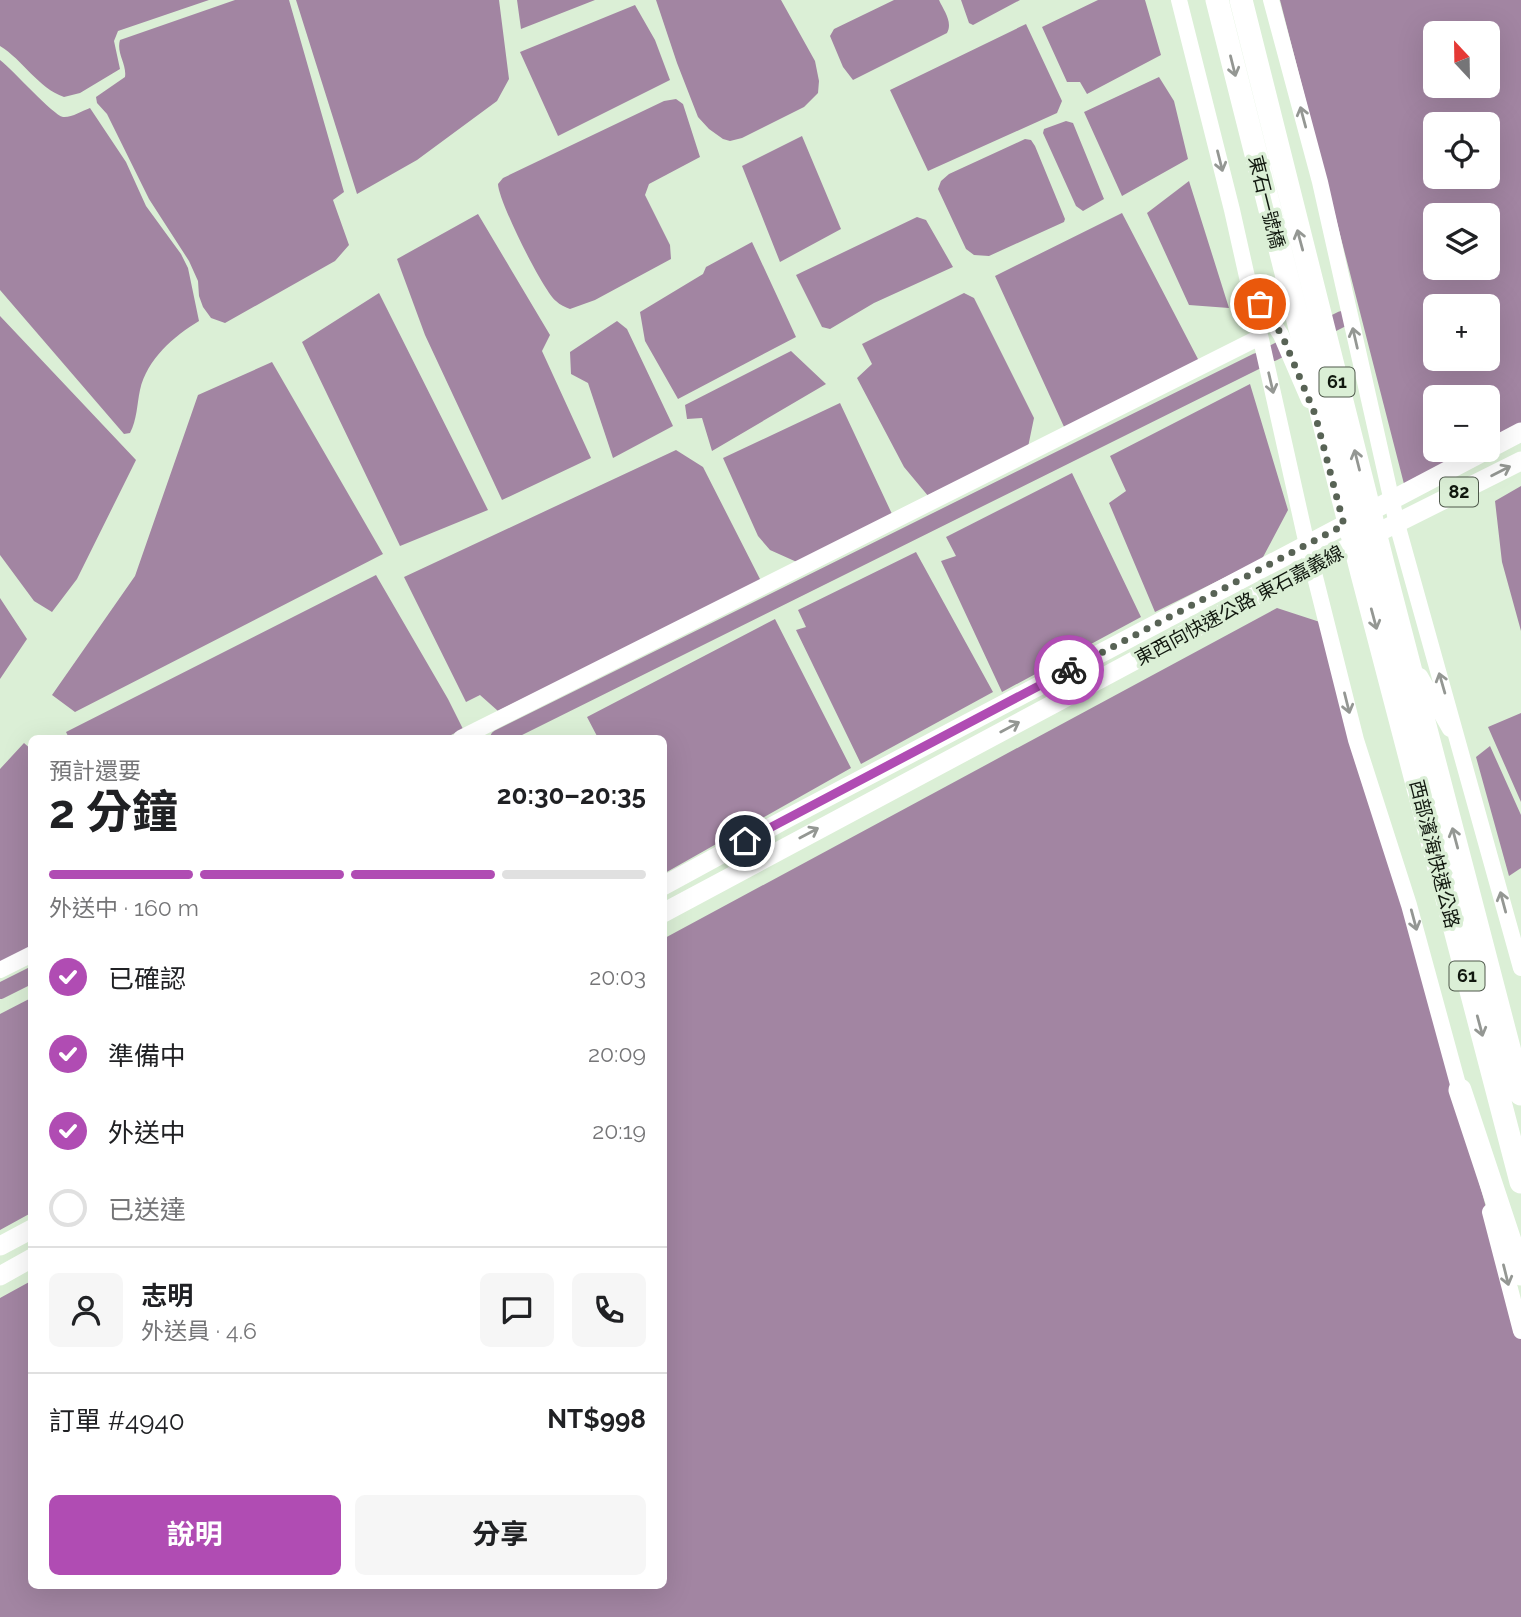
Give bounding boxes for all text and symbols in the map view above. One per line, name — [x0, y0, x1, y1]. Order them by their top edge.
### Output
north arrow — [1423, 21, 1500, 98]
map controls — [1423, 21, 1500, 462]
one-way arrow — [1227, 54, 1240, 77]
one-way arrow — [1295, 106, 1308, 128]
button: locate — [1423, 112, 1500, 189]
one-way arrow — [1214, 149, 1227, 172]
street label: 東石一號橋 — [1245, 153, 1289, 251]
button: layers — [1423, 203, 1500, 280]
one-way arrow — [1293, 229, 1306, 252]
pin — [1230, 274, 1290, 334]
icon: bag — [1241, 285, 1279, 323]
button: + — [1423, 294, 1500, 371]
one-way arrow — [1348, 327, 1361, 350]
road number: 61 — [1320, 368, 1354, 396]
one-way arrow — [1264, 371, 1278, 394]
button: − — [1423, 385, 1500, 462]
one-way arrow — [1350, 450, 1363, 472]
one-way arrow — [1490, 463, 1511, 477]
road number: 82 — [1440, 478, 1478, 506]
street label: 東西向快速公路 東石嘉義線 — [1131, 541, 1347, 669]
one-way arrow — [1368, 607, 1381, 630]
courier — [1034, 635, 1104, 705]
icon: bike — [1050, 651, 1088, 689]
one-way arrow — [1435, 672, 1448, 695]
one-way arrow — [1341, 691, 1354, 714]
one-way arrow — [999, 719, 1020, 733]
text: 預計還要 — [49, 757, 141, 784]
street label: 西部濱海快速公路 — [1406, 778, 1464, 930]
text: 20:30–20:35 — [497, 780, 646, 810]
text: 2 分鐘 — [49, 785, 178, 839]
pin — [715, 811, 775, 871]
icon: home — [726, 822, 764, 860]
one-way arrow — [798, 826, 819, 840]
one-way arrow — [1448, 827, 1461, 849]
one-way arrow — [1496, 892, 1509, 914]
text: 外送中 · 160 m — [49, 894, 199, 921]
one-way arrow — [1408, 909, 1421, 931]
icon: check — [49, 958, 87, 996]
road number: 61 — [1450, 961, 1484, 990]
text: 20:03 — [589, 963, 646, 990]
text: 已確認 — [108, 964, 186, 994]
one-way arrow — [1474, 1014, 1487, 1037]
icon: check — [49, 1035, 87, 1073]
text: 20:09 — [588, 1040, 646, 1067]
text: 準備中 — [108, 1041, 186, 1071]
icon: check — [49, 1112, 87, 1150]
text: 20:19 — [592, 1117, 646, 1144]
text: 外送中 — [108, 1118, 186, 1148]
text: 已送達 — [108, 1195, 186, 1225]
one-way arrow — [1500, 1263, 1513, 1286]
button: person — [49, 1273, 123, 1347]
button: chat — [480, 1273, 554, 1347]
button: phone — [572, 1273, 646, 1347]
text: 志明 — [141, 1281, 193, 1311]
text: 外送員 · 4.6 — [141, 1317, 257, 1344]
text: NT$998 — [547, 1404, 646, 1434]
text: 訂單 #4940 — [49, 1406, 185, 1436]
button: 說明 — [49, 1495, 341, 1575]
button: 分享 — [355, 1495, 646, 1575]

